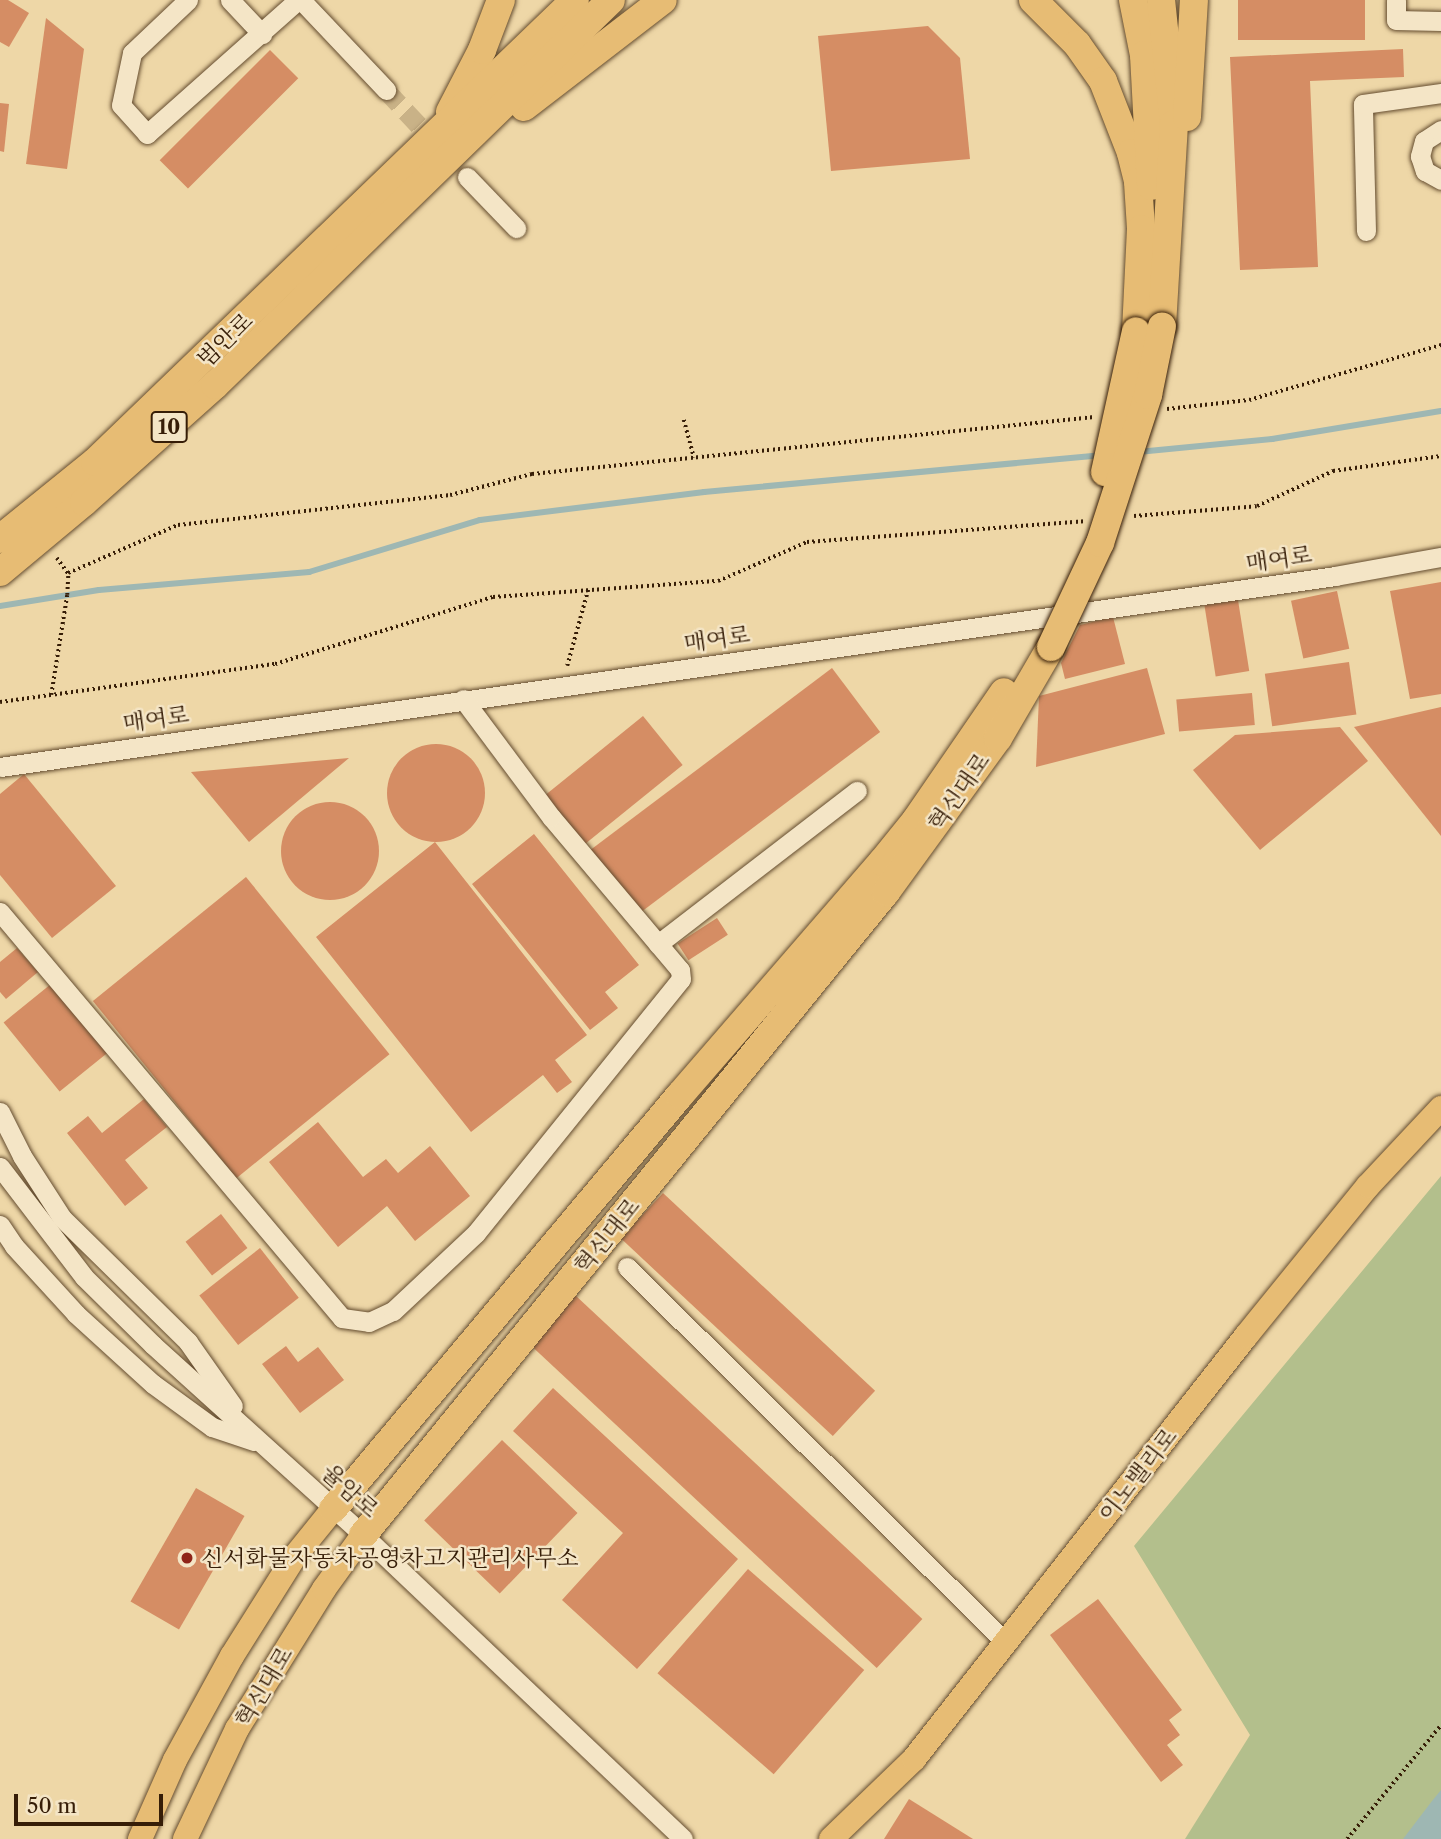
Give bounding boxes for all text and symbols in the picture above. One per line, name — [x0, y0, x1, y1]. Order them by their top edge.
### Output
street label: 범안로 — [191, 307, 259, 373]
road number: 10 — [150, 410, 188, 444]
street label: 매여로 — [1244, 541, 1314, 577]
street label: 매여로 — [682, 621, 752, 657]
street label: 매여로 — [121, 701, 191, 737]
street label: 혁신대로 — [922, 748, 996, 836]
street label: 혁신대로 — [568, 1193, 646, 1279]
street label: 이노밸리로 — [1093, 1423, 1183, 1527]
street label: 율암로 — [316, 1458, 384, 1524]
place label: 신서화물자동차공영차고지관리사무소 — [201, 1544, 579, 1572]
marker: 신서화물자동차공영차고지관리사무소 — [179, 1550, 195, 1566]
street label: 혁신대로 — [229, 1642, 299, 1732]
scale bar — [18, 1780, 166, 1824]
text: 50 m — [27, 1793, 77, 1818]

